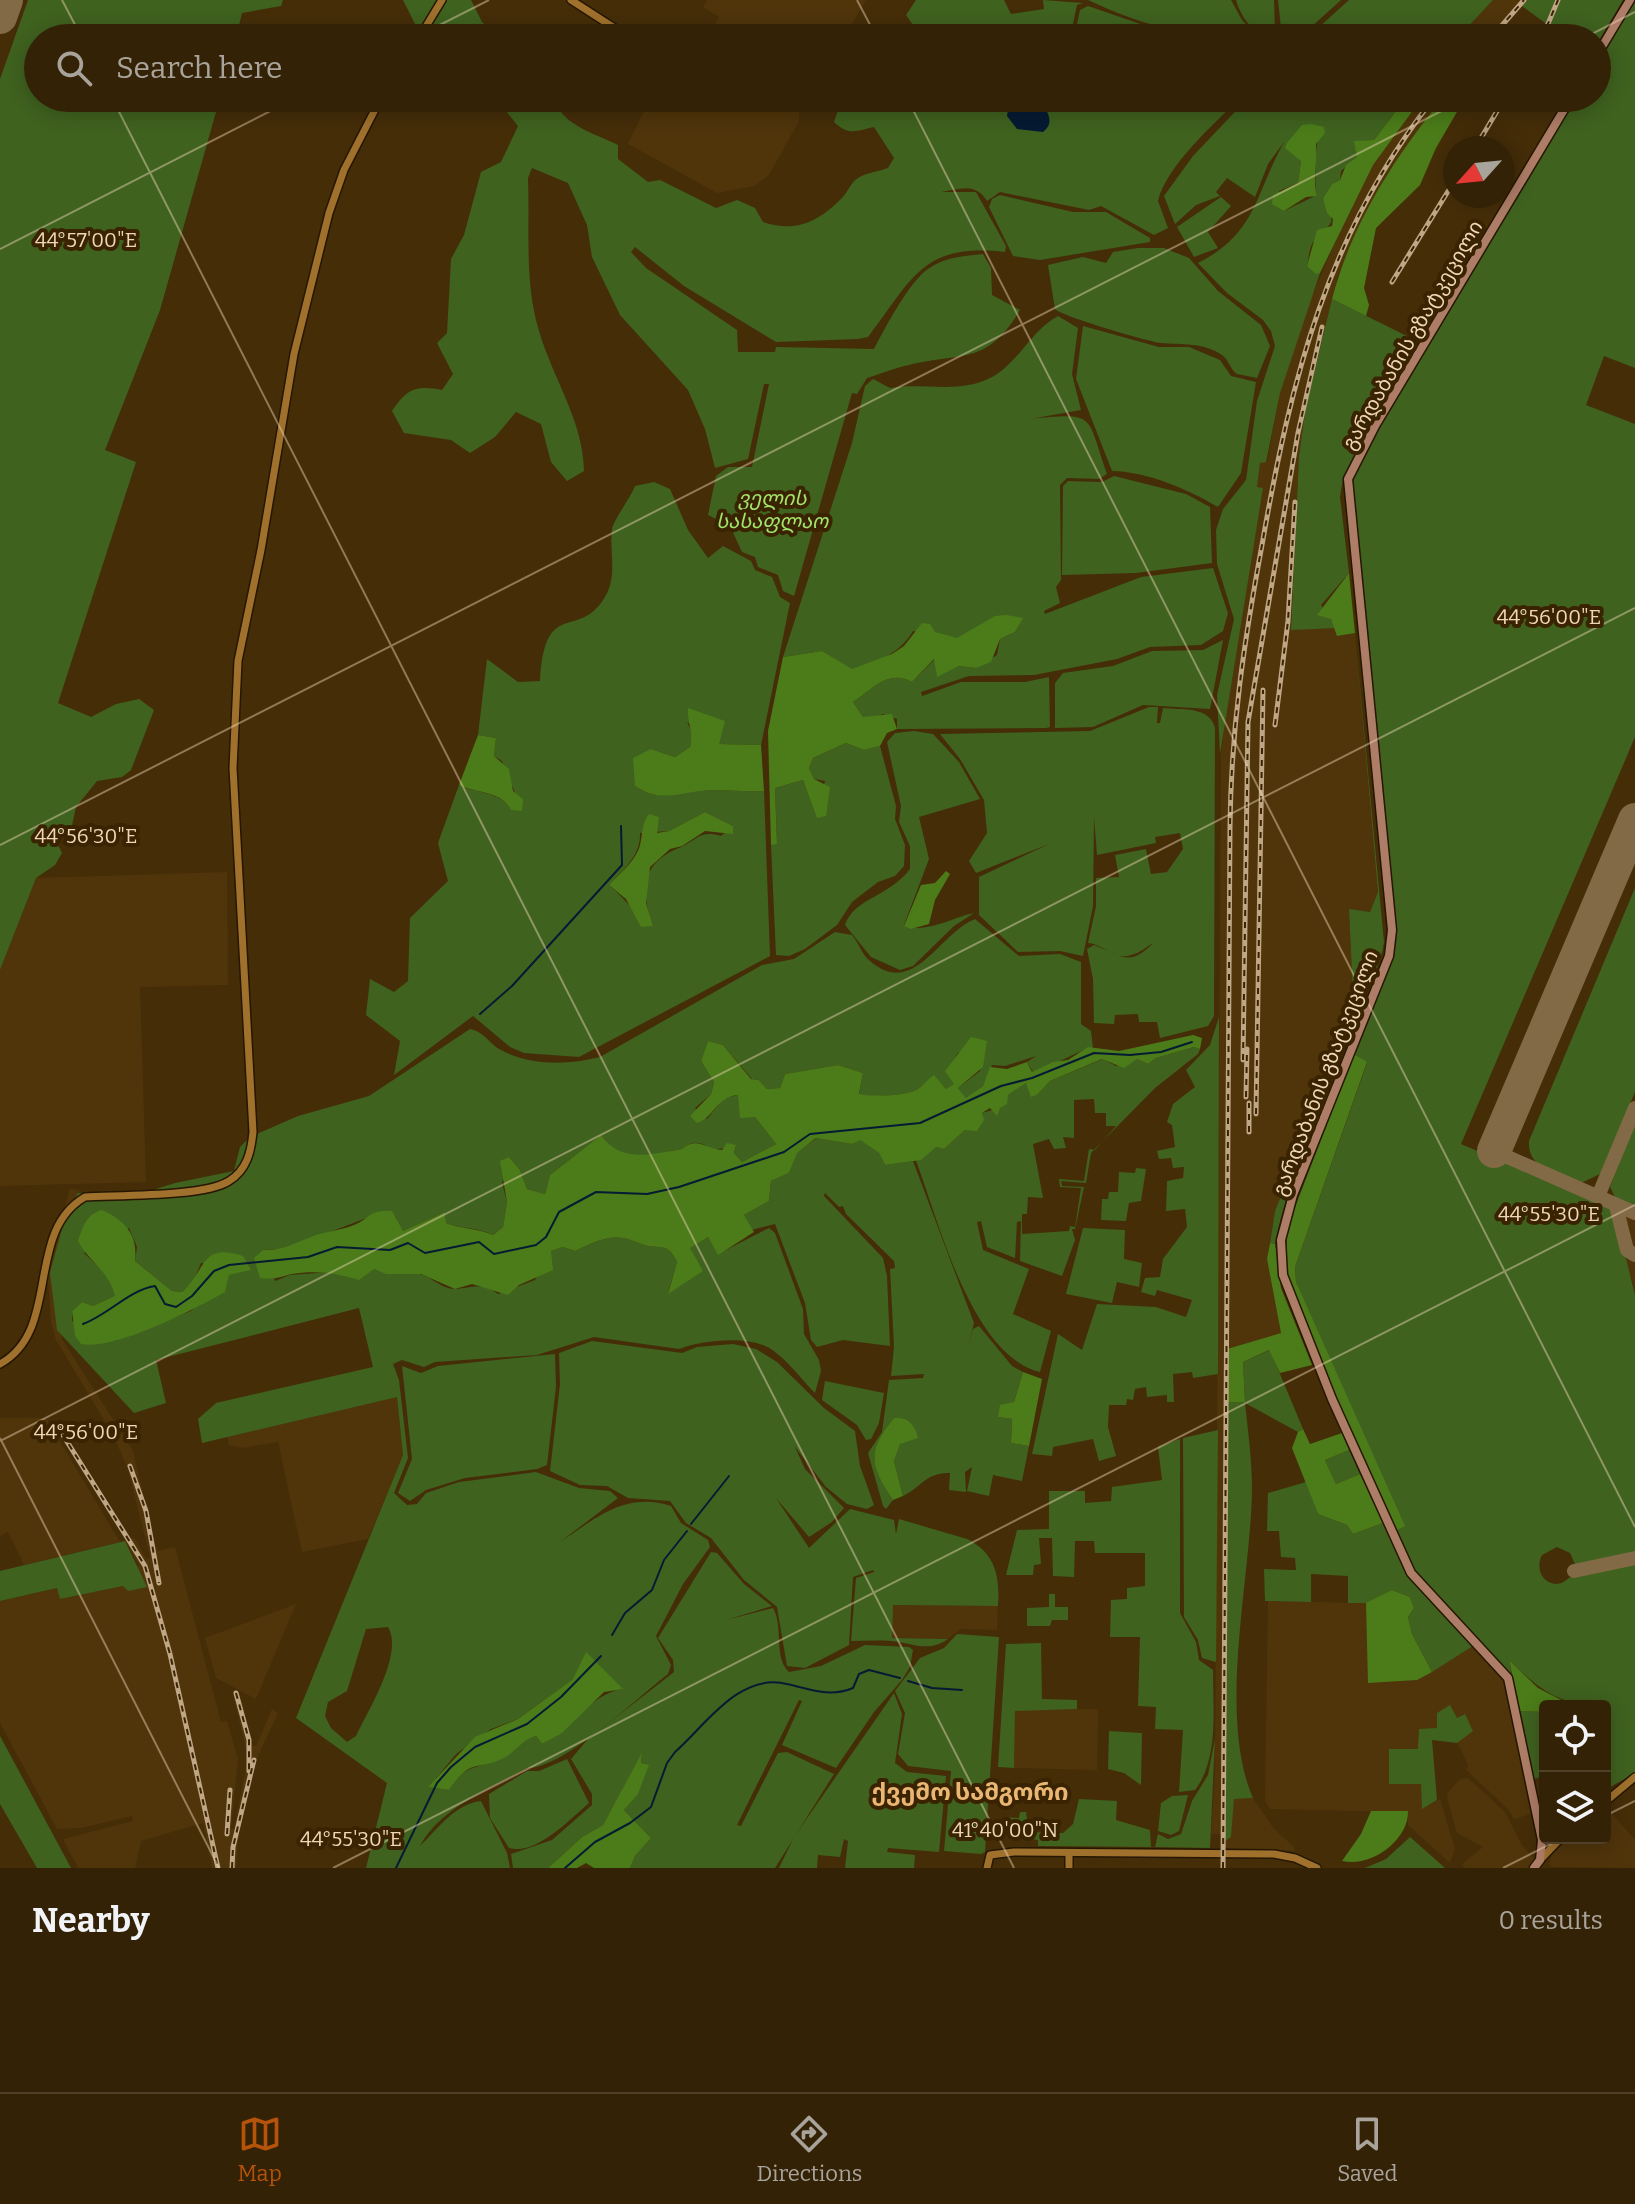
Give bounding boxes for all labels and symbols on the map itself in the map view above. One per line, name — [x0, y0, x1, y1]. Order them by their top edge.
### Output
north arrow — [1443, 136, 1515, 208]
street label: გარდაბანის გზატკეცილი — [1336, 216, 1488, 454]
text: 44°57'00"E — [35, 228, 137, 252]
park label: ველის სასაფლაო — [716, 486, 829, 533]
text: 44°56'00"E — [1497, 605, 1601, 629]
text: 44°56'30"E — [35, 824, 137, 848]
street label: გარდაბანის გზატკეცილი — [1267, 947, 1384, 1199]
text: 44°55'30"E — [1498, 1202, 1600, 1226]
text: 44°56'00"E — [34, 1420, 138, 1444]
district label: ქვემო სამგორი — [871, 1778, 1069, 1806]
text: 41°40'00"N — [952, 1818, 1058, 1842]
text: 44°55'30"E — [300, 1827, 402, 1851]

